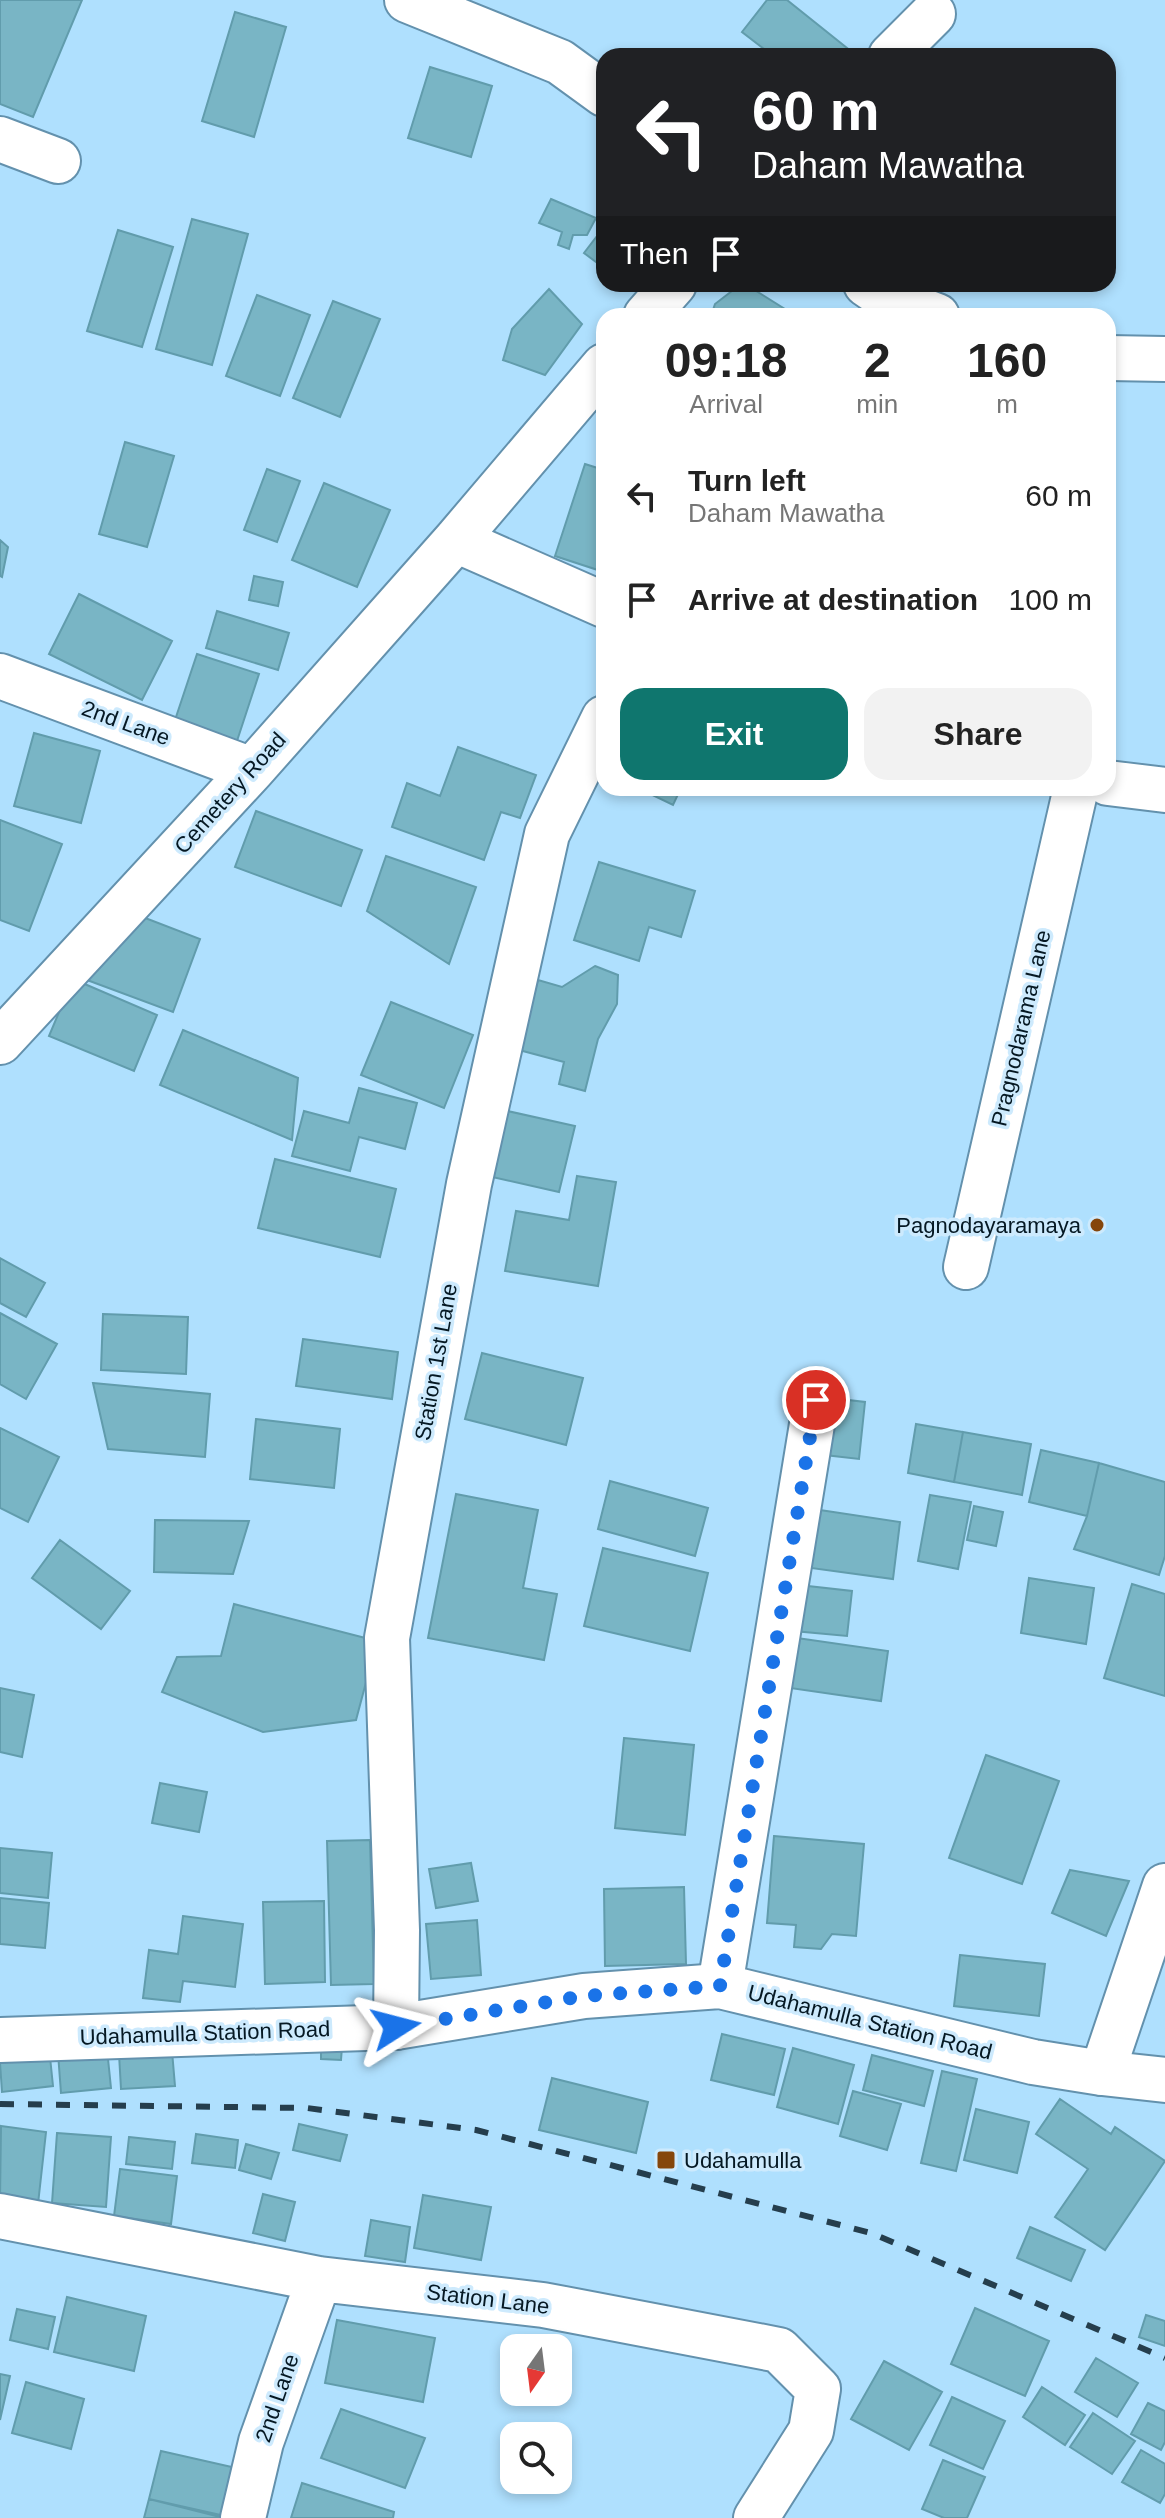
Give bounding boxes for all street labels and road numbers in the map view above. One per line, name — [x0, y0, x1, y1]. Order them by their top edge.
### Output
street label: 2nd Lane — [79, 696, 173, 750]
street label: Cemetery Road — [169, 727, 291, 859]
street label: Pragnodarama Lane — [986, 927, 1056, 1129]
street label: Station 1st Lane — [410, 1282, 462, 1442]
street label: Udahamulla Station Road — [745, 1980, 995, 2064]
street label: Udahamulla Station Road — [79, 2016, 331, 2050]
street label: Station Lane — [425, 2279, 551, 2319]
street label: 2nd Lane — [250, 2351, 304, 2445]

